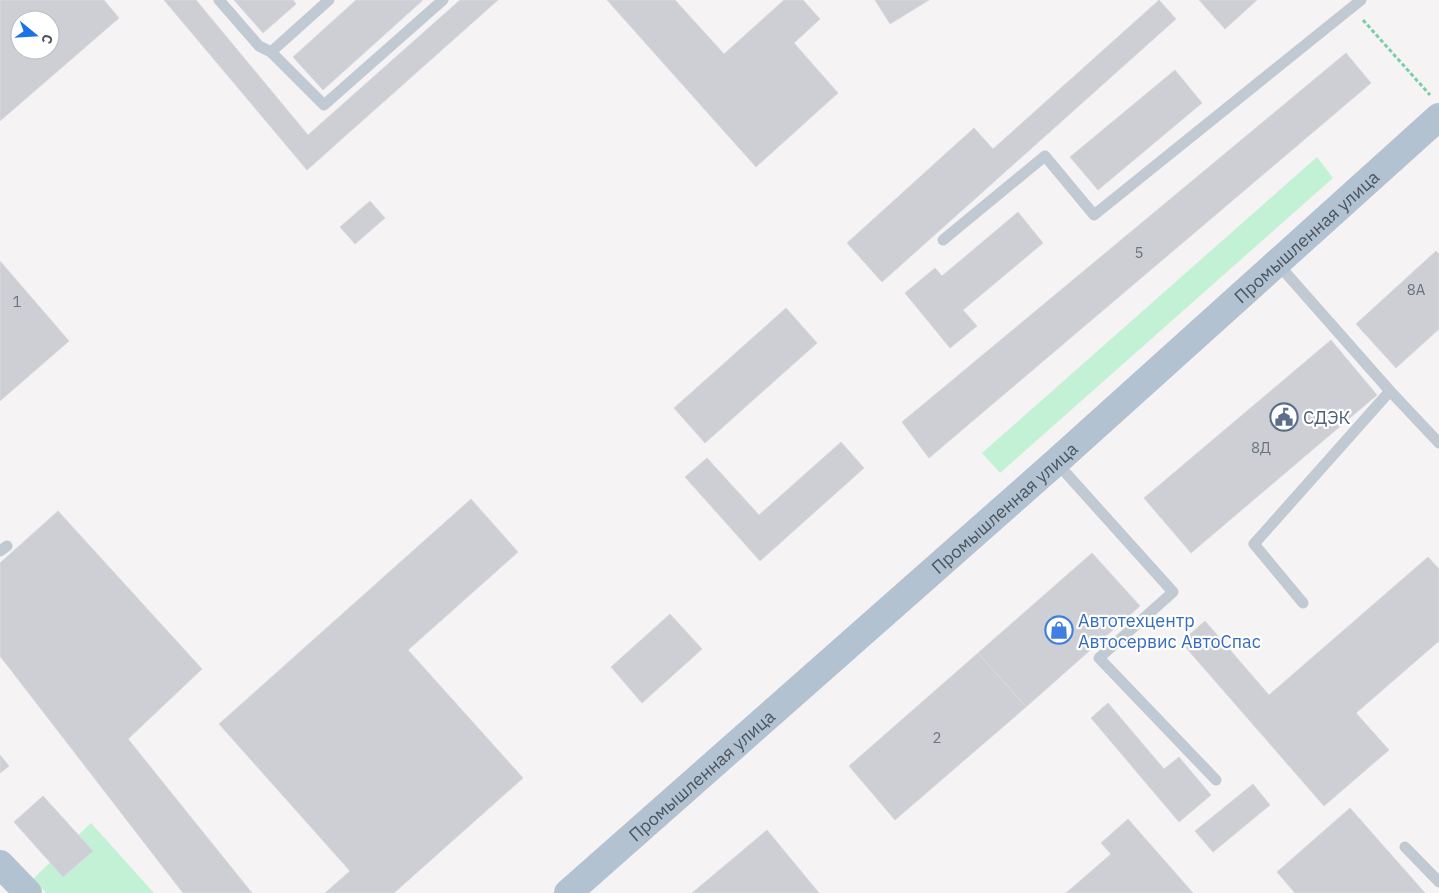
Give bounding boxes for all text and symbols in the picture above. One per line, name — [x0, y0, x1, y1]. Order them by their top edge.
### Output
north arrow — [10, 10, 60, 60]
text: С — [37, 32, 57, 46]
street label: Промышленная улица — [1229, 165, 1384, 308]
house number: 5 — [1134, 243, 1144, 262]
house number: 8А — [1407, 280, 1426, 299]
house number: 1 — [12, 292, 22, 311]
public building icon: СДЭК — [1269, 402, 1299, 432]
place label: СДЭК — [1303, 406, 1351, 429]
street label: Промышленная улица — [926, 437, 1082, 578]
house number: 8Д — [1251, 438, 1271, 457]
place label: Автотехцентр Автосервис АвтоСпас — [1078, 609, 1261, 653]
shop icon: Автотехцентр Автосервис АвтоСпас — [1044, 615, 1074, 645]
street label: Промышленная улица — [623, 704, 780, 846]
house number: 2 — [932, 728, 942, 747]

